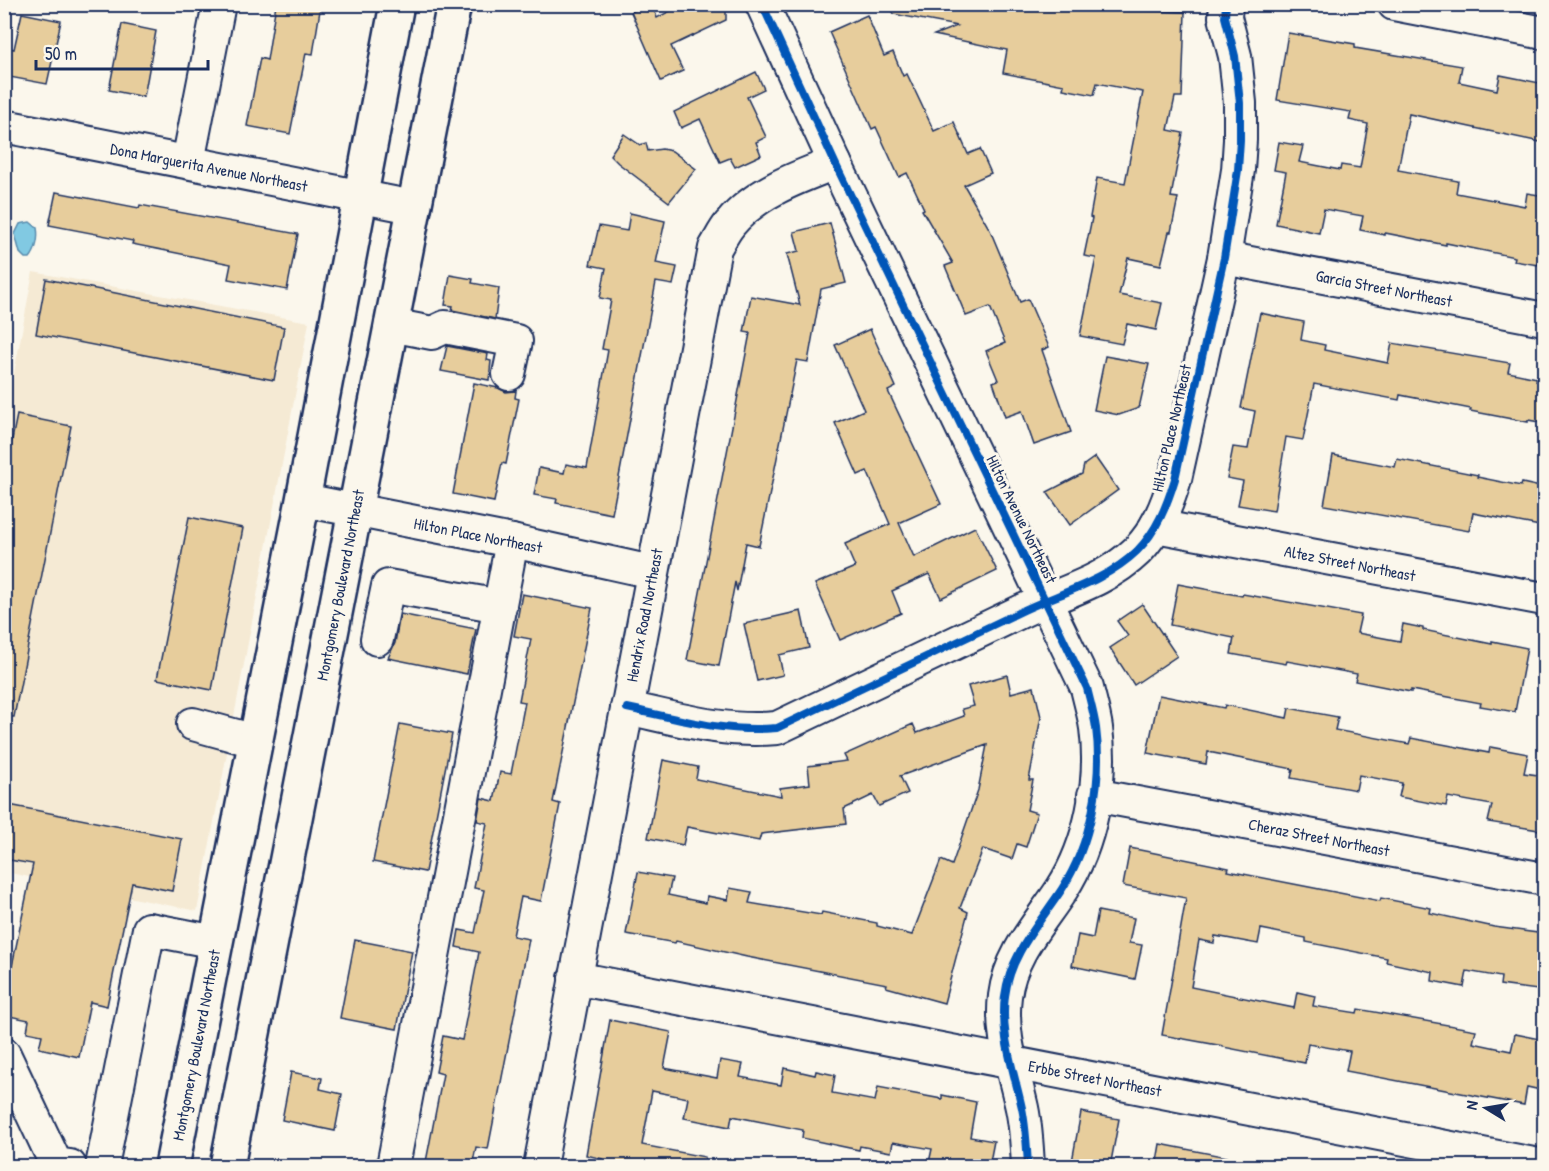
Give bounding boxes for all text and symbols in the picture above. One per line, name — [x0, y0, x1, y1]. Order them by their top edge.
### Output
scale bar — [36, 33, 208, 71]
text: 50 m — [45, 41, 77, 66]
street label: Dona Marguerita Avenue Northeast — [109, 137, 310, 197]
street label: Garcia Street Northeast — [1314, 264, 1455, 312]
street label: Hilton Place Northeast — [1146, 362, 1196, 494]
street label: Hilton Avenue Northeast — [981, 451, 1063, 587]
street label: Montgomery Boulevard Northeast — [311, 487, 369, 682]
street label: Hilton Place Northeast — [412, 512, 545, 558]
street label: Altez Street Northeast — [1283, 540, 1418, 587]
street label: Hendrix Road Northeast — [620, 546, 668, 684]
street label: Cheraz Street Northeast — [1247, 813, 1392, 862]
street label: Montgomery Boulevard Northeast — [167, 947, 225, 1142]
street label: Erbbe Street Northeast — [1027, 1054, 1164, 1102]
north arrow — [1456, 1078, 1516, 1138]
text: N — [1460, 1098, 1483, 1111]

